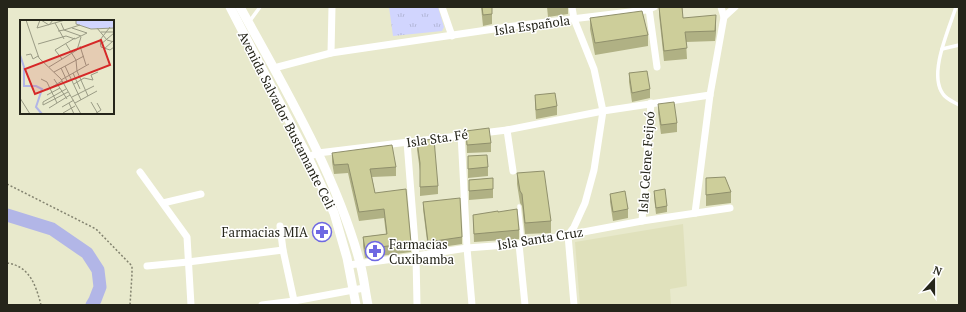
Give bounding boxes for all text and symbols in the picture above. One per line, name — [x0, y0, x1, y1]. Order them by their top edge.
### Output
street label: Isla Española — [493, 11, 571, 39]
inset map — [20, 20, 114, 114]
street label: Avenida Salvador Bustamante Celi — [234, 28, 340, 212]
street label: Isla Celene Feijoó — [633, 111, 659, 213]
street label: Isla Sta. Fé — [405, 125, 469, 151]
pharmacy icon: Farmacias MIA — [311, 221, 333, 243]
street label: Isla Santa Cruz — [496, 222, 584, 254]
place label: Farmacias MIA — [222, 223, 308, 241]
place label: Farmacias Cuxibamba — [389, 235, 454, 268]
pharmacy icon: Farmacias Cuxibamba — [364, 240, 386, 262]
north arrow — [914, 260, 954, 300]
text: N — [931, 263, 945, 279]

